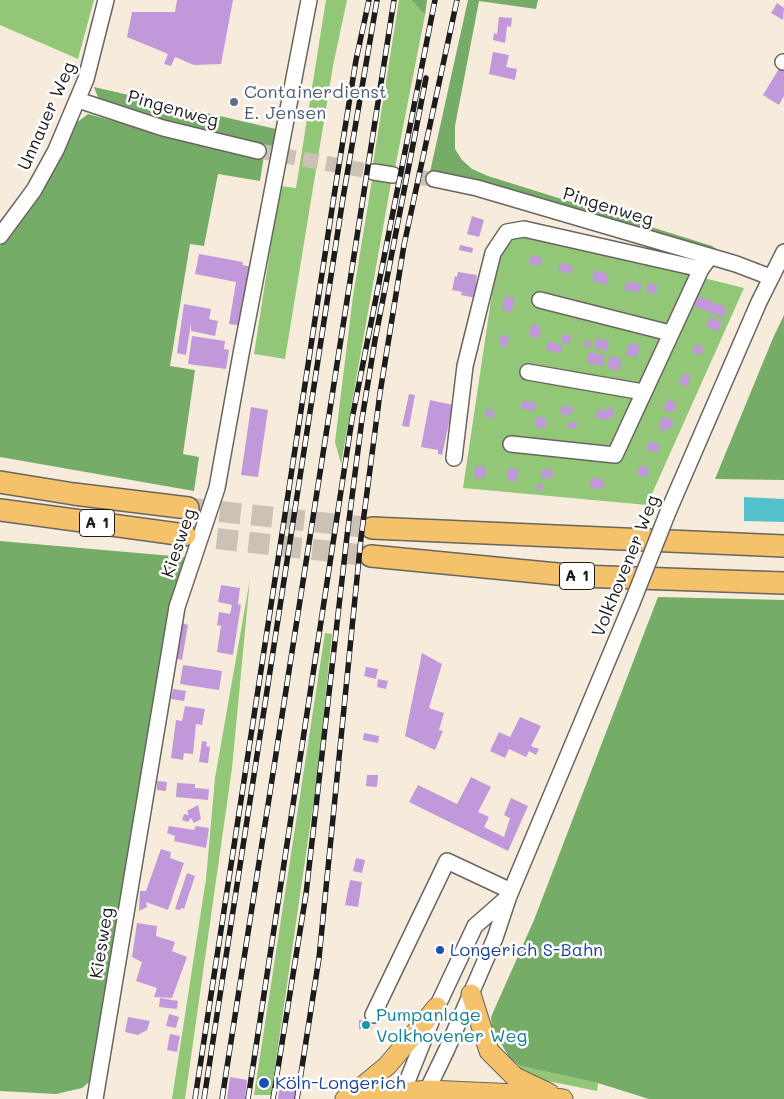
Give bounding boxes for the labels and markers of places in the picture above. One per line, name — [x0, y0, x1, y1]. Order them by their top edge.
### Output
place label: Containerdienst E. Jensen — [244, 81, 387, 124]
marker: Containerdienst E. Jensen — [228, 96, 240, 108]
place label: Longerich S-Bahn — [450, 939, 603, 961]
marker: Longerich S-Bahn — [434, 944, 446, 956]
place label: Pumpanlage Volkhovener Weg — [376, 1004, 527, 1046]
marker: Pumpanlage Volkhovener Weg — [360, 1019, 372, 1031]
place label: Köln-Longerich — [275, 1072, 406, 1094]
marker: Köln-Longerich — [257, 1076, 271, 1090]

